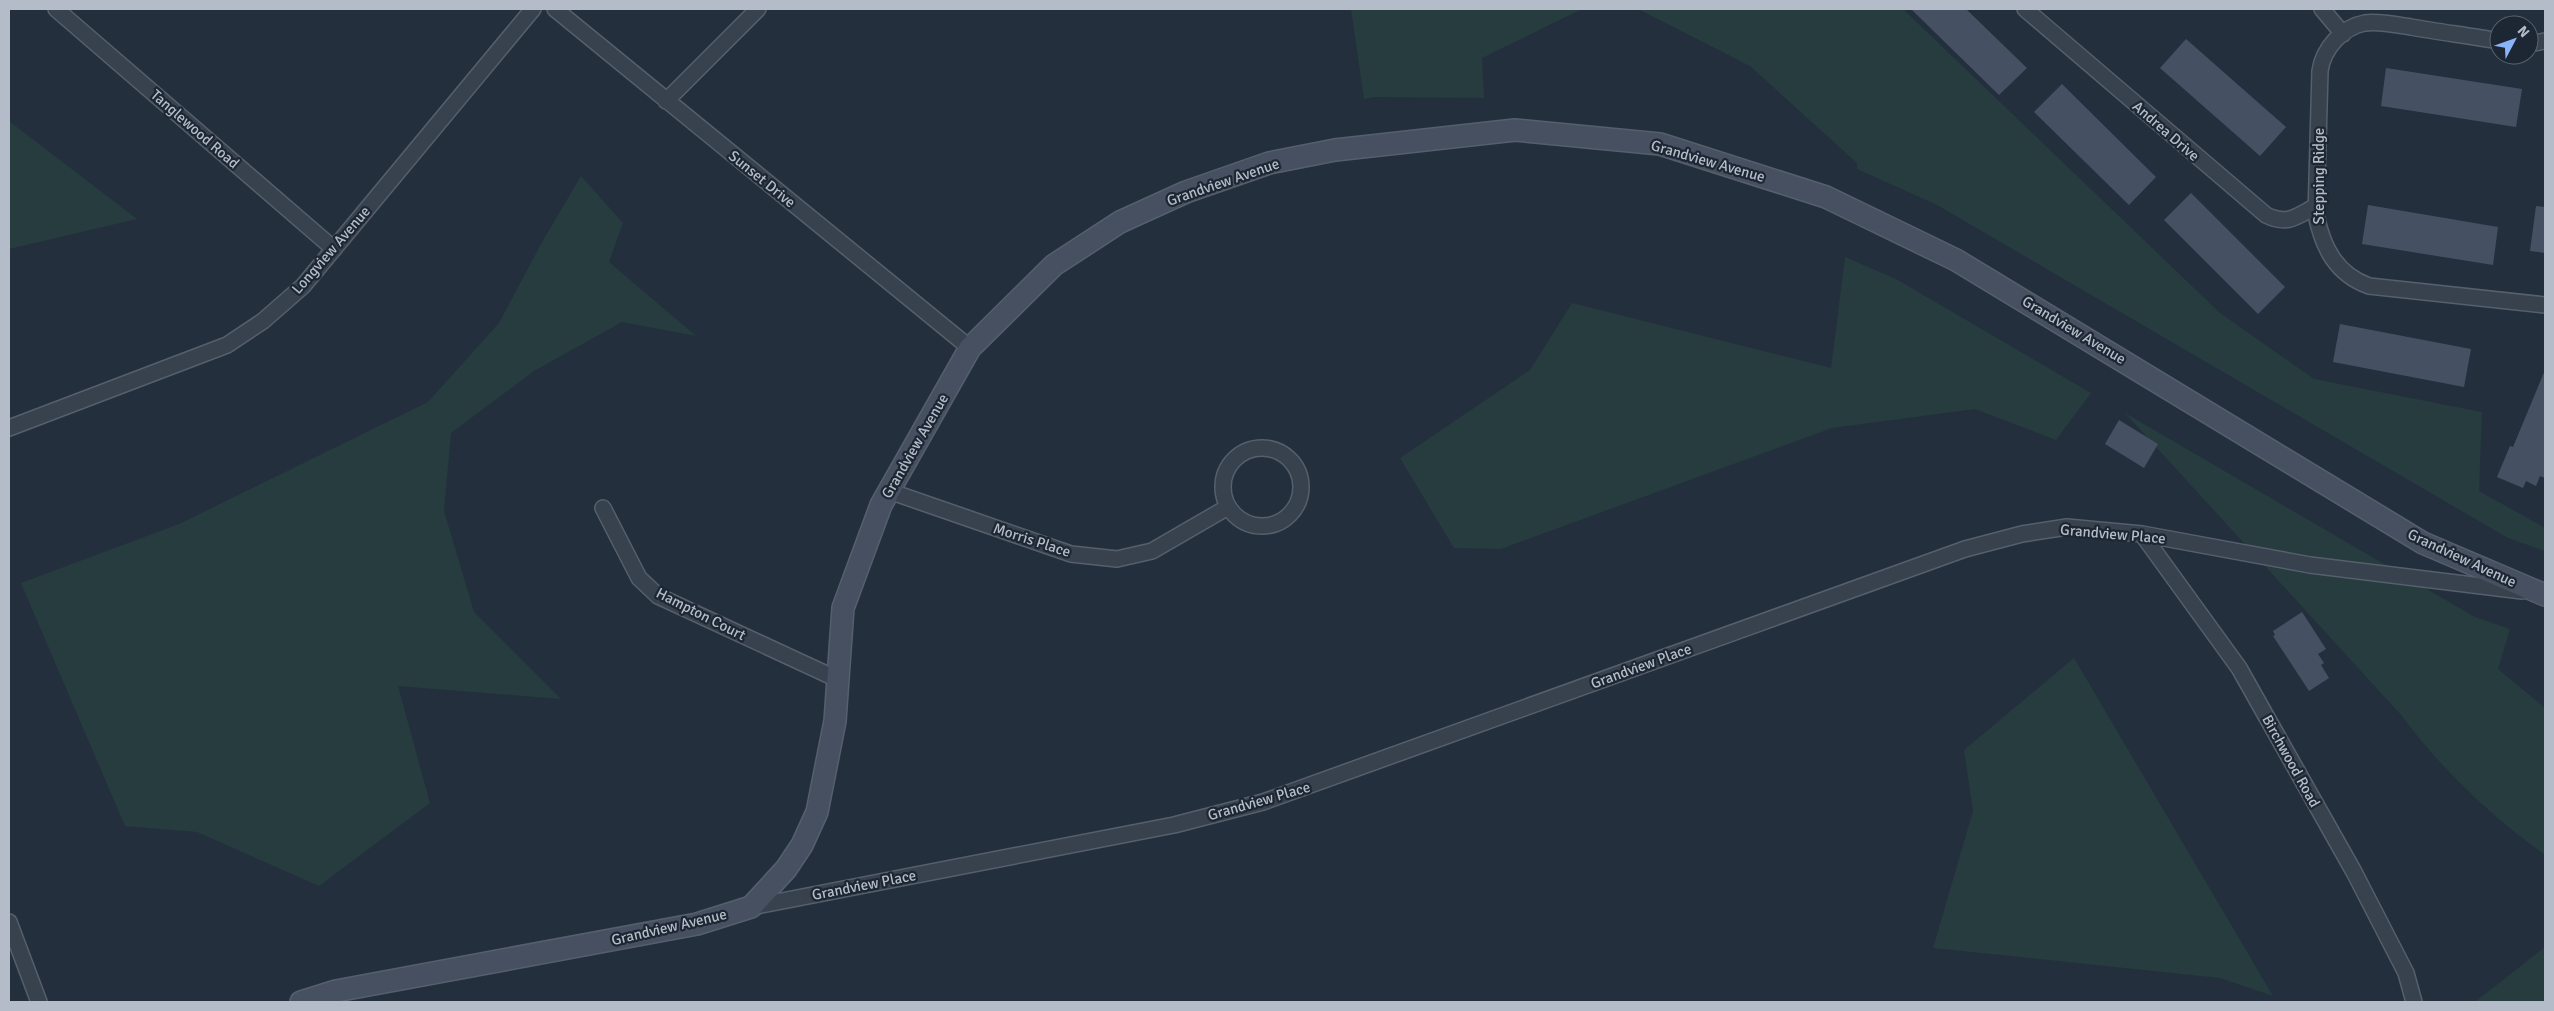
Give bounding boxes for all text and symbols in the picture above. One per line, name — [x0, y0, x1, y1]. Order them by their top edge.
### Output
north arrow — [2489, 15, 2539, 65]
text: N — [2514, 23, 2533, 41]
street label: Tanglewood Road — [147, 86, 243, 172]
street label: Andrea Drive — [2129, 97, 2203, 165]
street label: Stepping Ridge — [2310, 128, 2328, 224]
street label: Grandview Avenue — [1649, 136, 1767, 186]
street label: Sunset Drive — [725, 147, 799, 211]
street label: Grandview Avenue — [1164, 154, 1282, 210]
street label: Longview Avenue — [288, 202, 374, 298]
street label: Grandview Avenue — [2019, 292, 2129, 368]
street label: Grandview Avenue — [878, 390, 952, 502]
street label: Morris Place — [991, 519, 1073, 561]
street label: Grandview Place — [2059, 520, 2167, 548]
street label: Grandview Avenue — [2405, 525, 2519, 591]
street label: Hampton Court — [653, 584, 749, 644]
street label: Grandview Place — [1588, 639, 1694, 693]
street label: Birchwood Road — [2258, 712, 2324, 810]
street label: Grandview Place — [1206, 778, 1312, 824]
street label: Grandview Place — [810, 866, 918, 904]
street label: Grandview Avenue — [610, 905, 728, 949]

